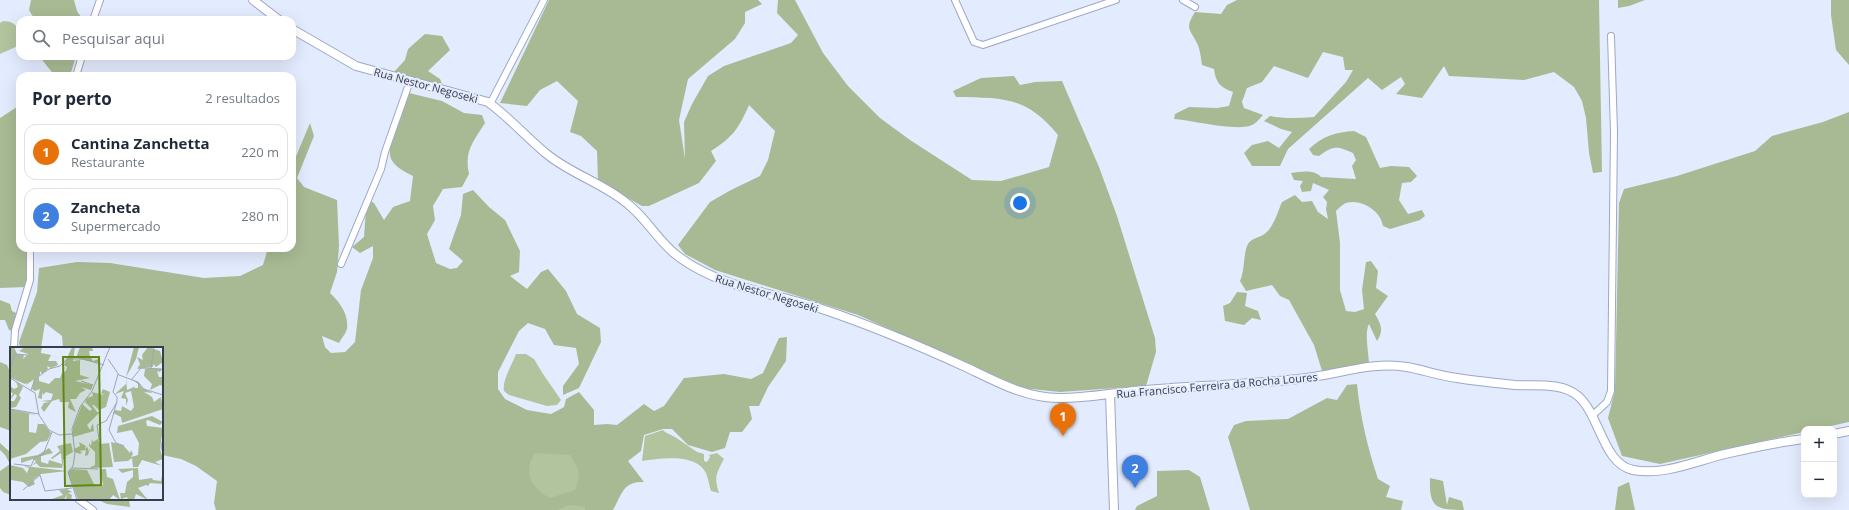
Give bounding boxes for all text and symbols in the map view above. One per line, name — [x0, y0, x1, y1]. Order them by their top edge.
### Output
search box — [16, 16, 296, 60]
icon: search — [30, 27, 52, 49]
text: Pesquisar aqui — [62, 28, 165, 48]
street label: Rua Nestor Negoseki — [372, 64, 480, 106]
text: Por perto — [32, 87, 112, 110]
text: 2 resultados — [205, 89, 280, 107]
text: Cantina Zanchetta — [71, 133, 210, 153]
text: 1 — [42, 143, 50, 161]
text: 220 m — [241, 143, 279, 161]
text: Restaurante — [71, 153, 145, 171]
your location — [1010, 193, 1030, 213]
text: Zancheta — [71, 197, 141, 217]
text: 2 — [42, 207, 50, 225]
text: 280 m — [241, 207, 279, 225]
text: Supermercado — [71, 217, 161, 235]
street label: Rua Nestor Negoseki — [714, 270, 820, 316]
inset map — [10, 347, 163, 500]
street label: Rua Francisco Ferreira da Rocha Loures — [1116, 369, 1318, 401]
pin: 1 — [1050, 403, 1076, 436]
map controls — [1801, 426, 1837, 498]
button: + — [1801, 426, 1837, 462]
pin: 2 — [1122, 455, 1148, 488]
button: − — [1801, 462, 1837, 498]

